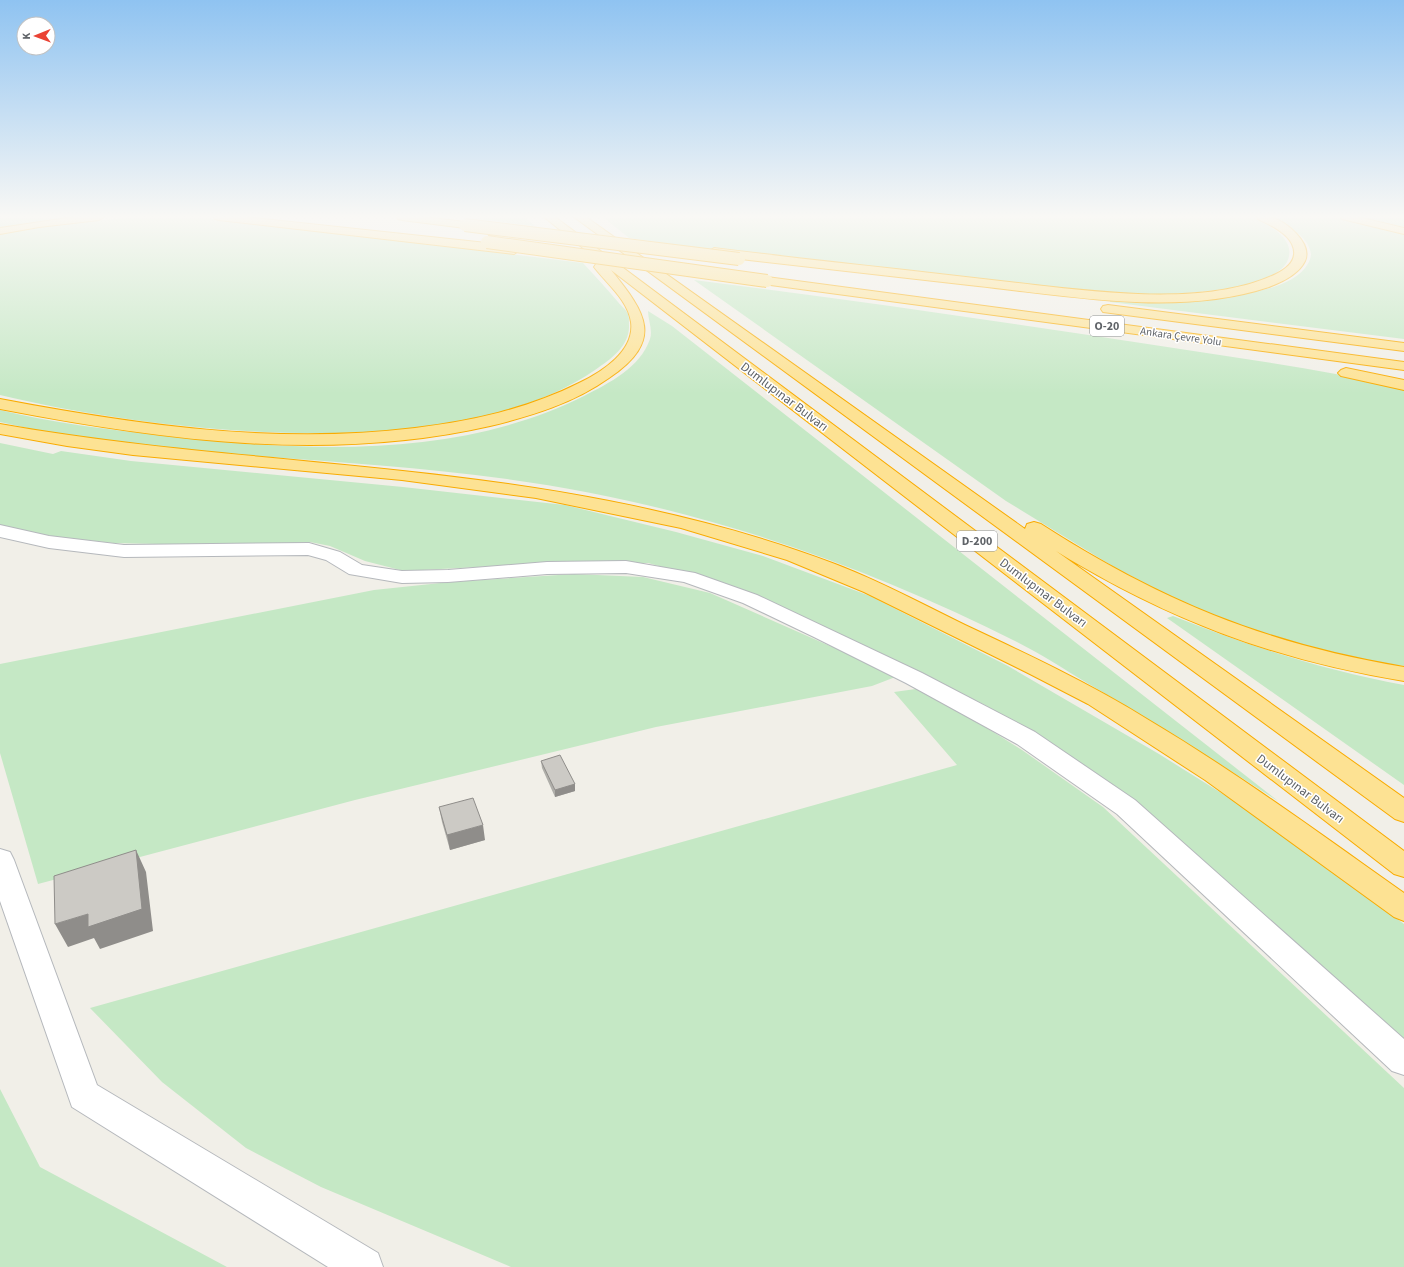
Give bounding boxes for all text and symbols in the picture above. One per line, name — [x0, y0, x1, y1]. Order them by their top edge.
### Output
north arrow — [16, 16, 56, 56]
text: K — [19, 32, 34, 40]
road number: O-20 — [1090, 316, 1124, 336]
street label: Ankara Çevre Yolu — [1139, 323, 1223, 350]
street label: Dumlupınar Bulvarı — [737, 358, 832, 436]
road number: D-200 — [957, 531, 997, 551]
street label: Dumlupınar Bulvarı — [996, 554, 1091, 632]
street label: Dumlupınar Bulvarı — [1253, 750, 1348, 828]

